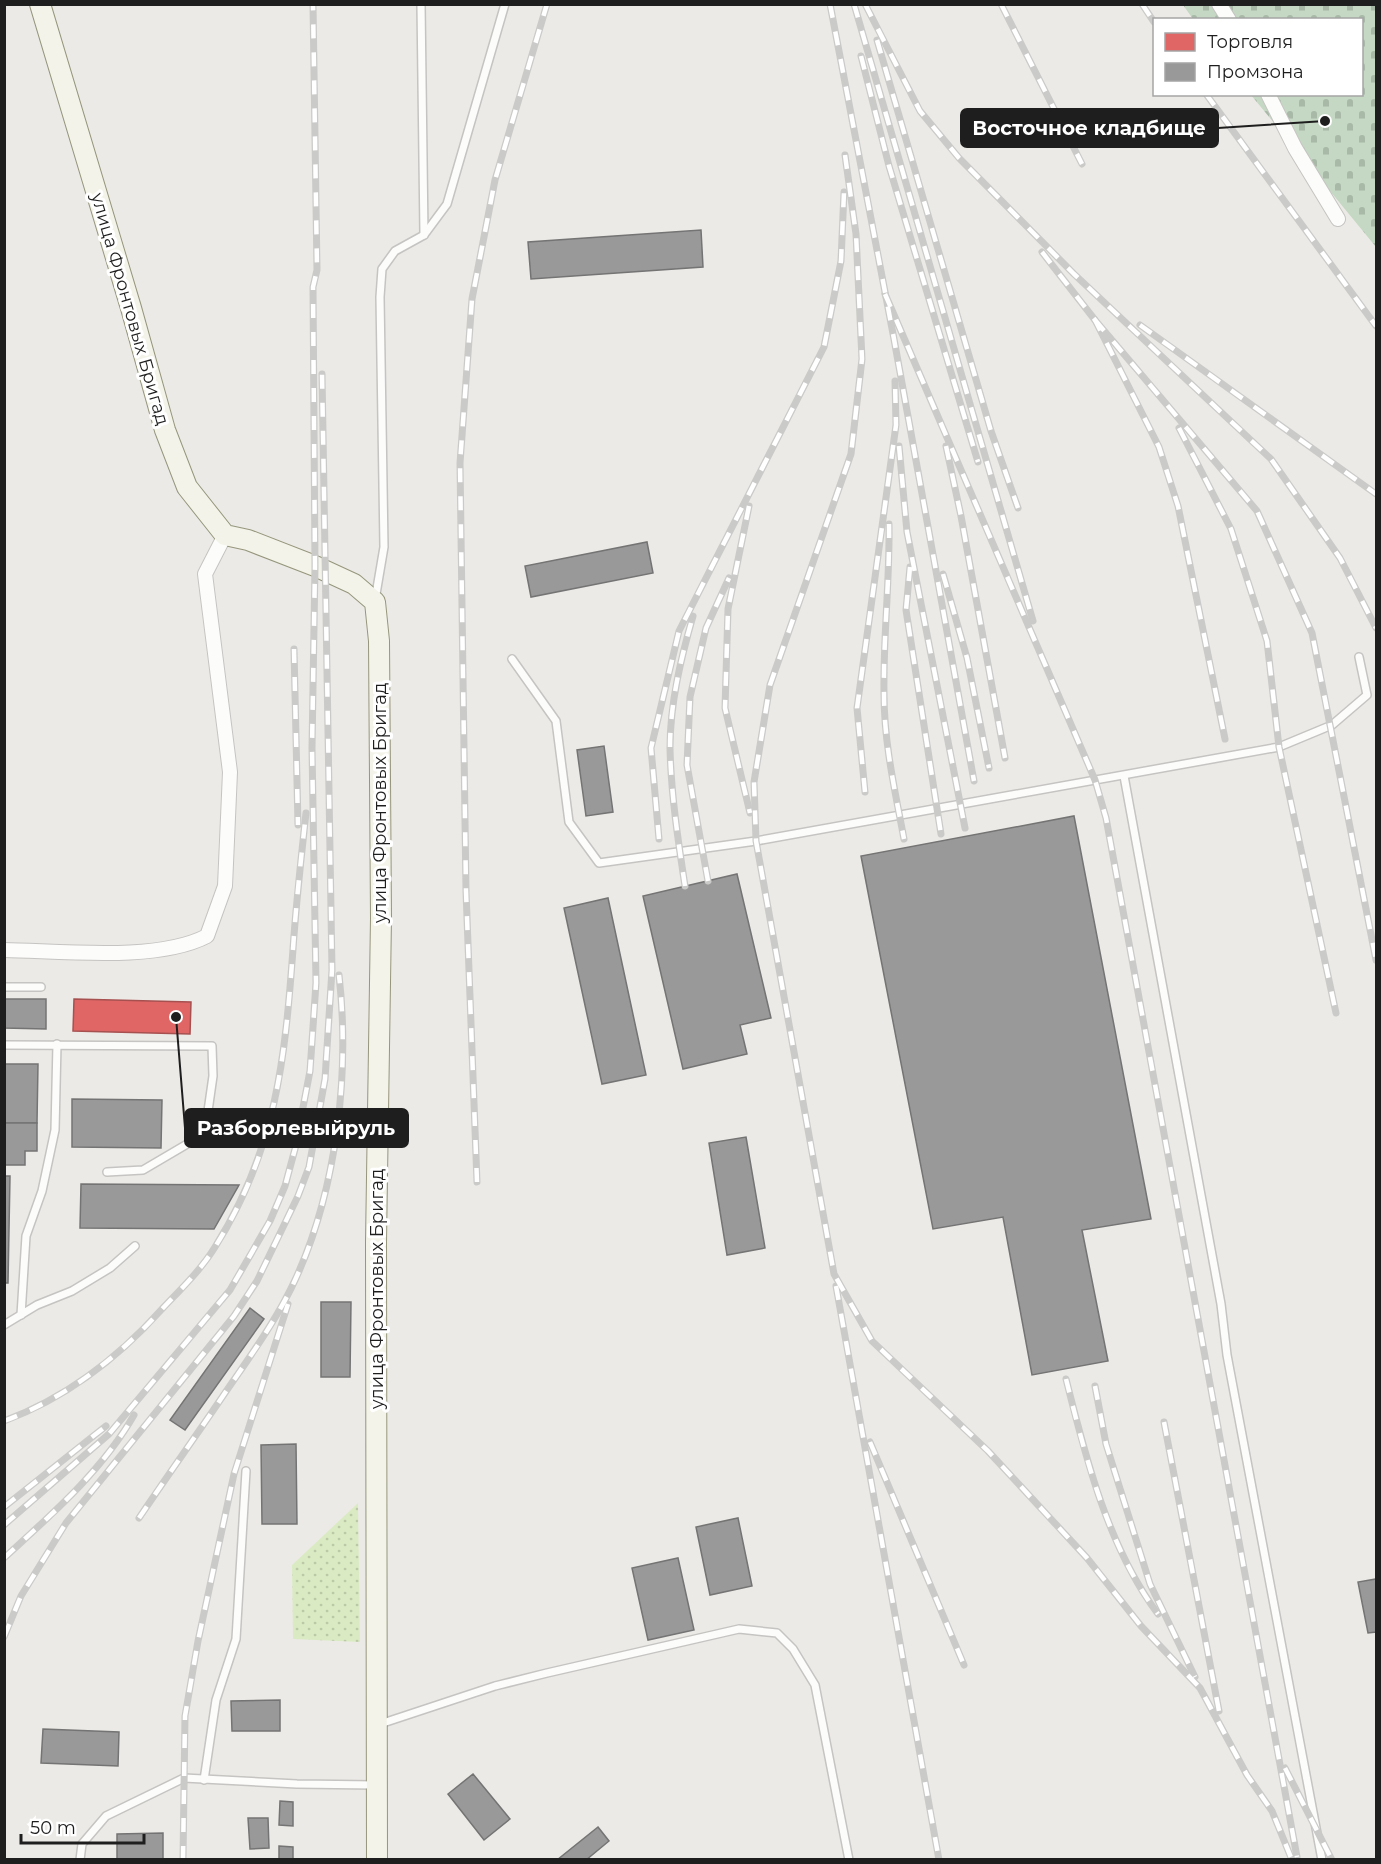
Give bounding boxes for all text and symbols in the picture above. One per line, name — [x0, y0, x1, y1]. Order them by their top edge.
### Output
legend — [1153, 18, 1363, 96]
text: Торговля — [1207, 31, 1293, 53]
text: Промзона — [1207, 61, 1304, 83]
callout: Восточное кладбище — [961, 109, 1218, 147]
text: Восточное кладбище — [972, 116, 1206, 140]
street label: улица Фронтовых Бригад — [86, 189, 174, 428]
street label: улица Фронтовых Бригад — [369, 682, 391, 924]
callout: Разборлевыйруль — [185, 1109, 408, 1147]
text: Разборлевыйруль — [197, 1116, 395, 1140]
street label: улица Фронтовых Бригад — [366, 1168, 388, 1410]
scale bar — [21, 1807, 144, 1845]
text: 50 m — [30, 1817, 76, 1839]

